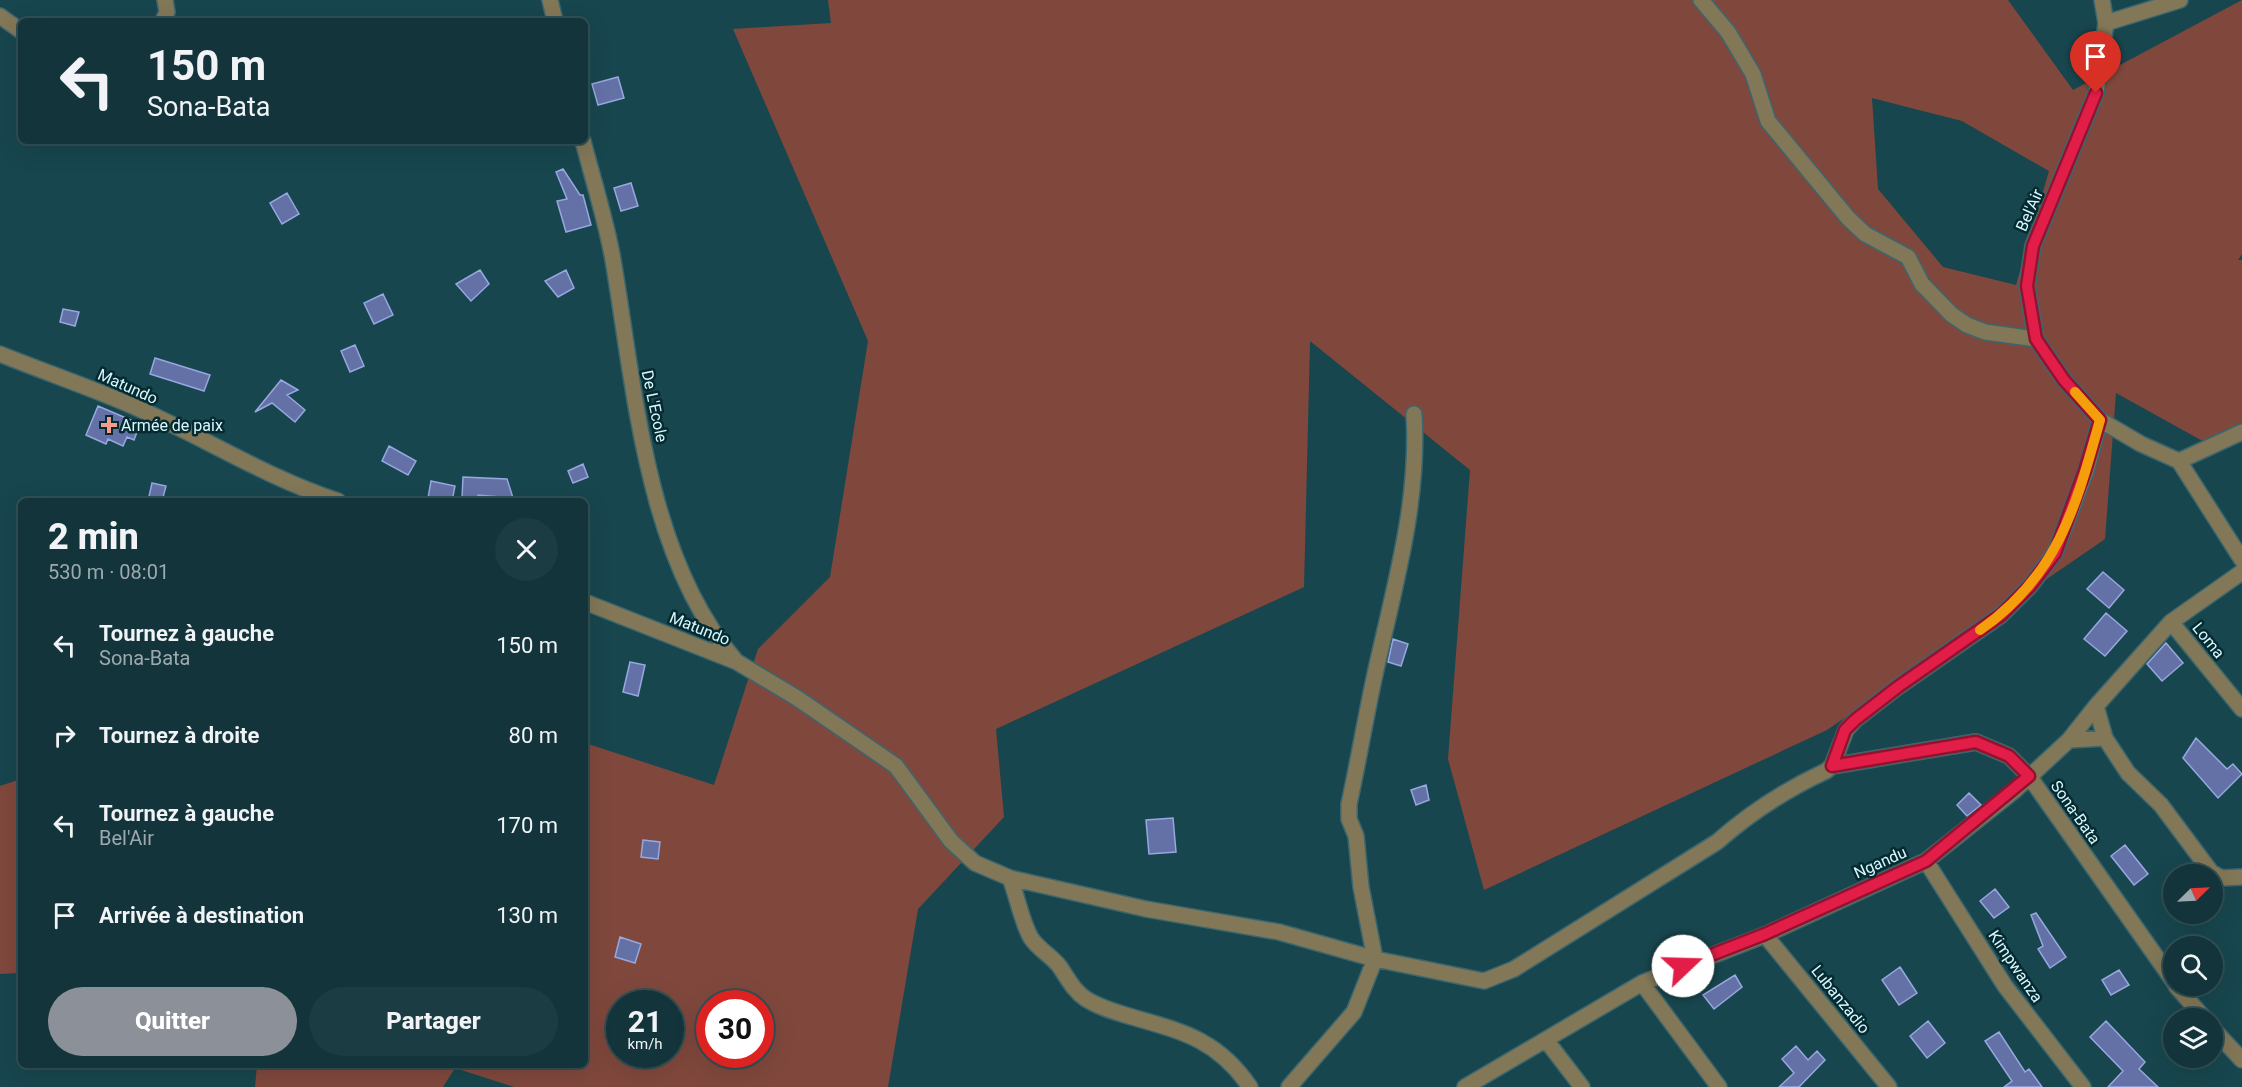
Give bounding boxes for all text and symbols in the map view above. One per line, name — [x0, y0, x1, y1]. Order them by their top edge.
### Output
pin — [2070, 31, 2121, 93]
icon: arrive — [2079, 40, 2112, 73]
text: 150 m — [147, 41, 266, 90]
icon: left — [48, 42, 126, 120]
text: Sona-Bata — [147, 91, 271, 123]
street label: Bel'Air — [2012, 186, 2047, 234]
street label: Matundo — [95, 365, 161, 408]
street label: De L'Ecole — [638, 368, 671, 444]
place label: Armée de paix — [121, 416, 223, 435]
marker: Armée de paix — [102, 418, 116, 432]
text: 2 min — [48, 516, 139, 558]
button: close — [495, 518, 558, 581]
text: 530 m · 08:01 — [48, 560, 169, 584]
street label: Matundo — [667, 608, 733, 649]
street label: Loma — [2188, 619, 2229, 662]
text: Tournez à gauche — [99, 621, 274, 646]
icon: left — [48, 629, 81, 662]
text: 150 m — [496, 633, 558, 658]
text: Sona-Bata — [99, 646, 191, 670]
icon: right — [48, 719, 81, 752]
text: Tournez à droite — [99, 723, 259, 748]
text: 80 m — [509, 723, 558, 748]
street label: Sona-Bata — [2047, 777, 2104, 848]
text: Tournez à gauche — [99, 801, 274, 826]
icon: left — [48, 809, 81, 842]
text: 170 m — [496, 813, 558, 838]
text: Bel'Air — [99, 826, 154, 850]
street label: Ngandu — [1851, 842, 1910, 882]
north arrow — [2163, 864, 2223, 924]
map controls — [2163, 864, 2223, 1068]
icon: arrive — [48, 899, 81, 932]
text: Arrivée à destination — [99, 903, 304, 928]
text: 130 m — [496, 903, 558, 928]
street label: Kimpwanza — [1984, 926, 2047, 1006]
position arrow — [1651, 934, 1715, 998]
button: search — [2163, 936, 2223, 996]
street label: Lubanzadio — [1807, 961, 1874, 1037]
button: Quitter — [48, 987, 297, 1056]
button: Partager — [309, 987, 558, 1056]
speed limit sign: 30 — [696, 990, 774, 1068]
text: 21 — [628, 1004, 662, 1039]
button: layers — [2163, 1008, 2223, 1068]
text: km/h — [627, 1035, 663, 1053]

